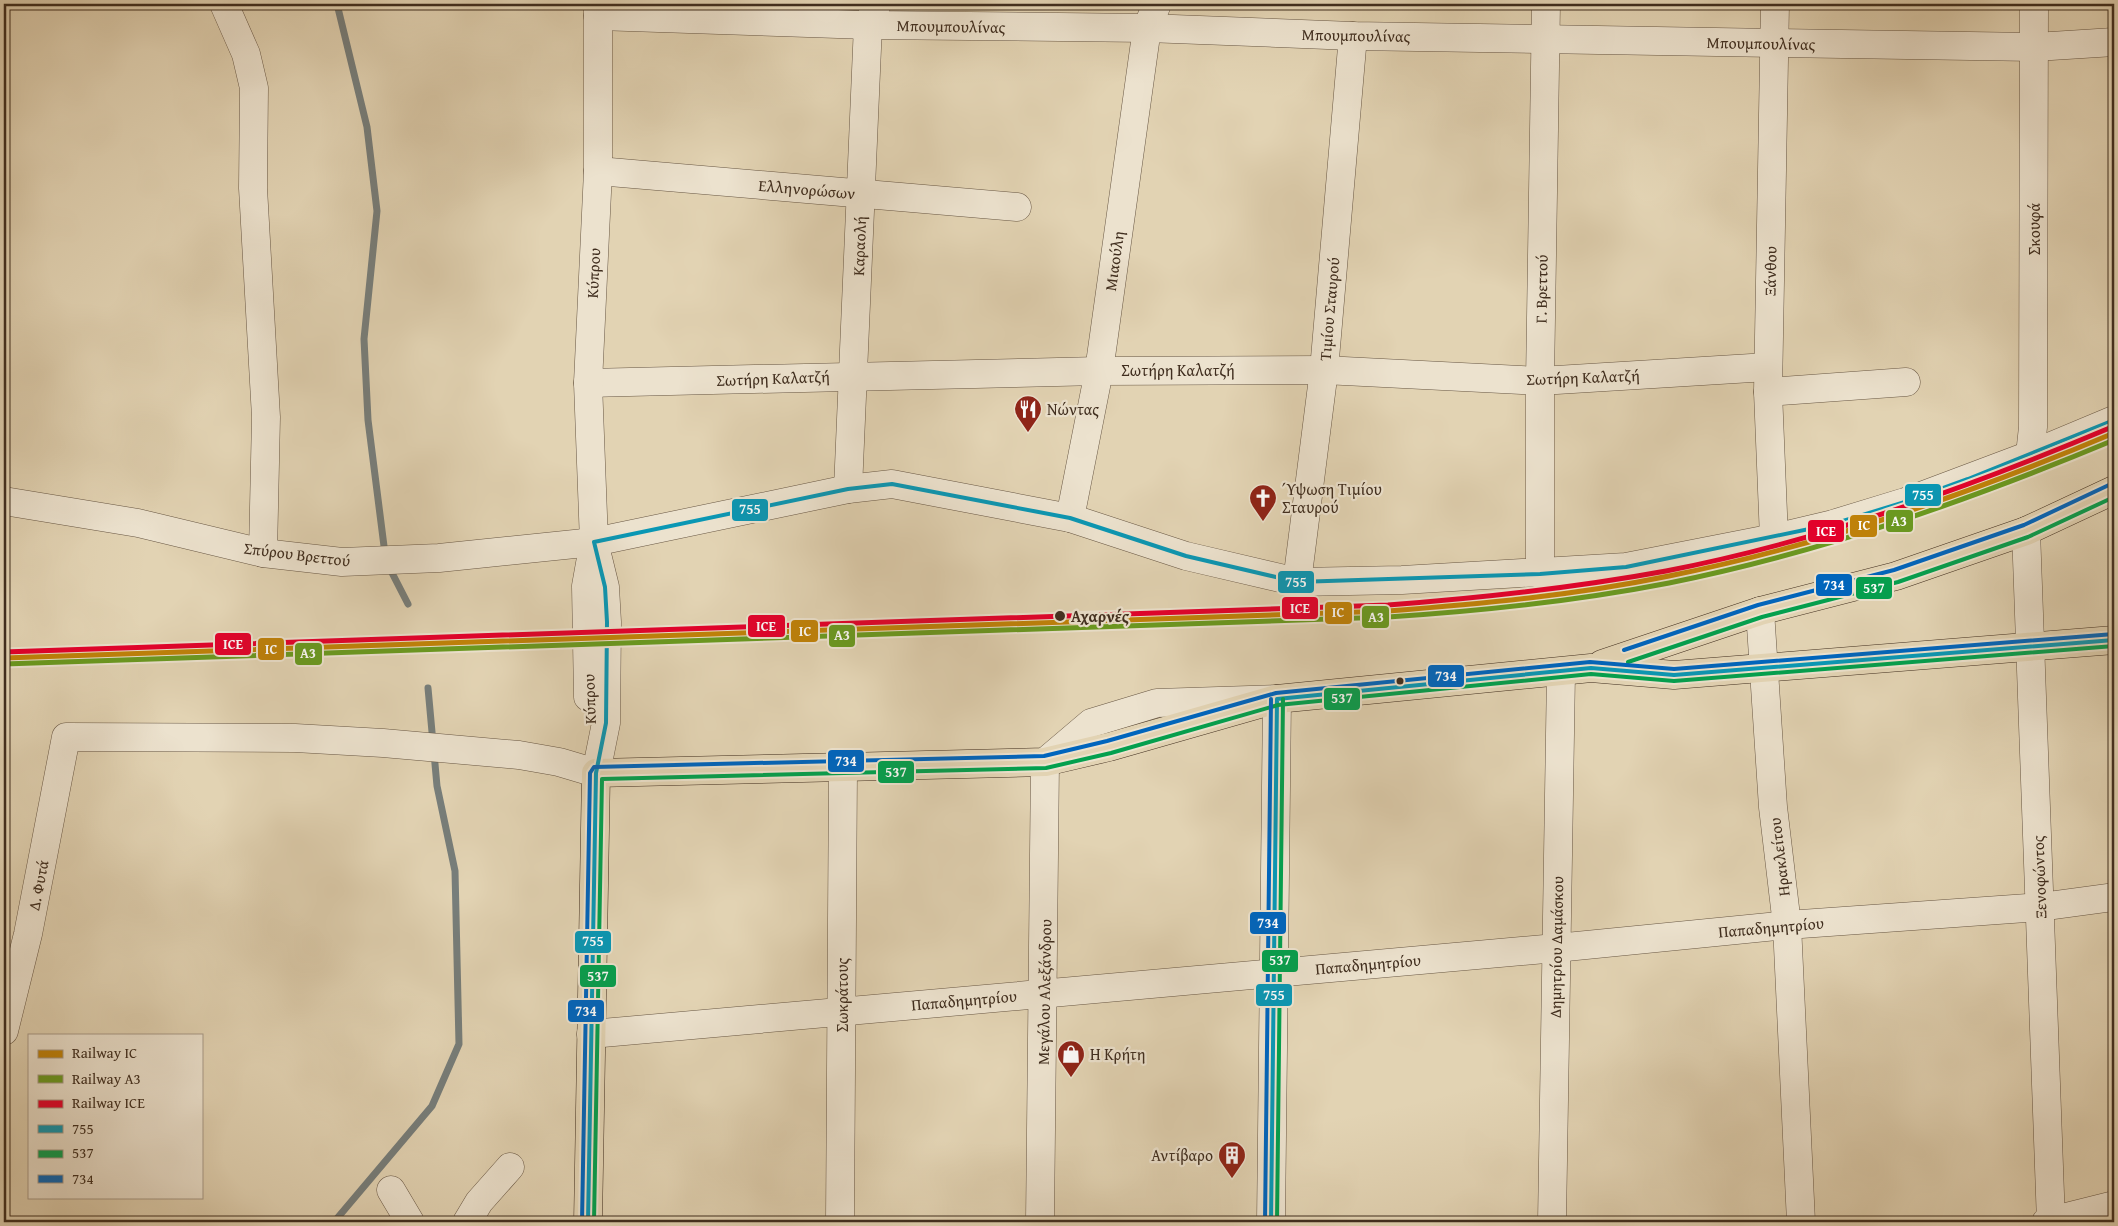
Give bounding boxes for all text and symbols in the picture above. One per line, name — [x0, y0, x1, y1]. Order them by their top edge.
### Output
street label: Μπουμπουλίνας — [896, 13, 1006, 39]
street label: Μπουμπουλίνας — [1301, 22, 1411, 48]
street label: Μπουμπουλίνας — [1706, 30, 1816, 56]
street label: Ελληνορώσων — [758, 173, 856, 205]
street label: Σκουφά — [2022, 203, 2046, 255]
street label: Καραολή — [846, 216, 872, 276]
street label: Μιαούλη — [1098, 229, 1130, 293]
street label: Ξάνθου — [1758, 246, 1782, 296]
street label: Κύπρου — [580, 247, 606, 299]
street label: Γ. Βρεττού — [1528, 254, 1554, 324]
street label: Τιμίου Σταυρού — [1313, 256, 1345, 362]
street label: Σωτήρη Καλατζή — [1121, 358, 1235, 382]
street label: Σωτήρη Καλατζή — [1526, 363, 1640, 391]
street label: Σωτήρη Καλατζή — [716, 364, 830, 392]
restaurant icon: Νώντας — [1013, 394, 1043, 433]
place label: Νώντας — [1047, 397, 1099, 421]
place label: Ύψωση Τιμίου Σταυρού — [1282, 477, 1382, 519]
church icon: Ύψωση Τιμίου Σταυρού — [1248, 483, 1278, 522]
line badge: 755 — [1904, 483, 1942, 507]
text: 755 — [1912, 485, 1934, 505]
line badge: 755 — [731, 498, 769, 522]
text: 755 — [739, 499, 761, 519]
line badge: A3 — [1885, 509, 1914, 533]
text: A3 — [1891, 511, 1907, 531]
line badge: IC — [1849, 514, 1878, 538]
text: IC — [1858, 515, 1870, 535]
line badge: ICE — [1807, 519, 1845, 543]
text: ICE — [1816, 521, 1837, 541]
street label: Σπύρου Βρεττού — [242, 536, 352, 572]
line badge: 755 — [1277, 570, 1315, 594]
text: 755 — [1285, 572, 1307, 592]
line badge: 734 — [1815, 573, 1853, 597]
text: 734 — [1823, 575, 1845, 595]
line badge: 537 — [1855, 576, 1893, 600]
text: 537 — [1863, 578, 1885, 598]
line badge: ICE — [1281, 596, 1319, 620]
text: ICE — [1290, 598, 1311, 618]
line badge: IC — [1324, 601, 1353, 625]
text: IC — [1332, 602, 1344, 622]
place label: Αχαρνές — [1071, 604, 1130, 628]
line badge: A3 — [1361, 605, 1390, 629]
text: A3 — [1368, 607, 1384, 627]
marker: Αχαρνές — [1053, 609, 1067, 623]
line badge: ICE — [747, 614, 786, 638]
text: ICE — [756, 616, 777, 636]
line badge: IC — [790, 619, 819, 643]
text: IC — [799, 621, 811, 641]
line badge: A3 — [828, 624, 856, 648]
text: A3 — [834, 625, 850, 645]
line badge: ICE — [214, 632, 252, 656]
text: ICE — [223, 634, 244, 654]
line badge: IC — [257, 637, 285, 661]
text: IC — [265, 639, 277, 659]
line badge: A3 — [294, 642, 323, 666]
text: A3 — [300, 643, 316, 663]
line badge: 734 — [1427, 664, 1465, 688]
text: 734 — [1435, 666, 1457, 686]
street label: Κύπρου — [576, 673, 602, 725]
unlabelled marker — [1395, 676, 1405, 686]
line badge: 537 — [1323, 687, 1361, 711]
text: 537 — [1331, 688, 1353, 708]
line badge: 734 — [827, 749, 865, 773]
text: 734 — [835, 751, 857, 771]
line badge: 537 — [877, 760, 915, 784]
text: 537 — [885, 762, 907, 782]
street label: Ηρακλείτου — [1762, 816, 1796, 898]
street label: Ξενοφώντος — [2026, 835, 2052, 919]
street label: Δ. Φυτά — [21, 857, 55, 912]
street label: Δημητρίου Δαμάσκου — [1543, 876, 1569, 1018]
street label: Παπαδημητρίου — [1717, 910, 1825, 944]
line badge: 734 — [1249, 911, 1287, 935]
text: 734 — [1257, 913, 1279, 933]
street label: Μεγάλου Αλεξάνδρου — [1031, 919, 1057, 1065]
line badge: 755 — [574, 930, 612, 954]
text: 755 — [582, 931, 604, 951]
street label: Παπαδημητρίου — [1314, 947, 1422, 981]
line badge: 537 — [1261, 949, 1299, 973]
text: 537 — [1269, 950, 1291, 970]
street label: Σωκράτους — [830, 958, 854, 1032]
line badge: 537 — [579, 964, 617, 988]
text: 537 — [587, 966, 609, 986]
street label: Παπαδημητρίου — [910, 983, 1018, 1017]
line badge: 755 — [1255, 983, 1293, 1007]
text: 755 — [1263, 985, 1285, 1005]
line badge: 734 — [567, 999, 605, 1023]
text: 734 — [575, 1001, 597, 1021]
legend — [28, 1034, 202, 1198]
shop icon: Η Κρήτη — [1056, 1039, 1086, 1078]
text: Railway IC — [72, 1042, 137, 1063]
place label: Η Κρήτη — [1090, 1042, 1146, 1066]
text: Railway A3 — [72, 1068, 141, 1089]
text: Railway ICE — [72, 1092, 145, 1113]
text: 755 — [72, 1118, 94, 1139]
building icon: Αντίβαρο — [1217, 1140, 1247, 1179]
text: 537 — [72, 1142, 94, 1163]
place label: Αντίβαρο — [1151, 1143, 1213, 1167]
text: 734 — [72, 1168, 94, 1189]

